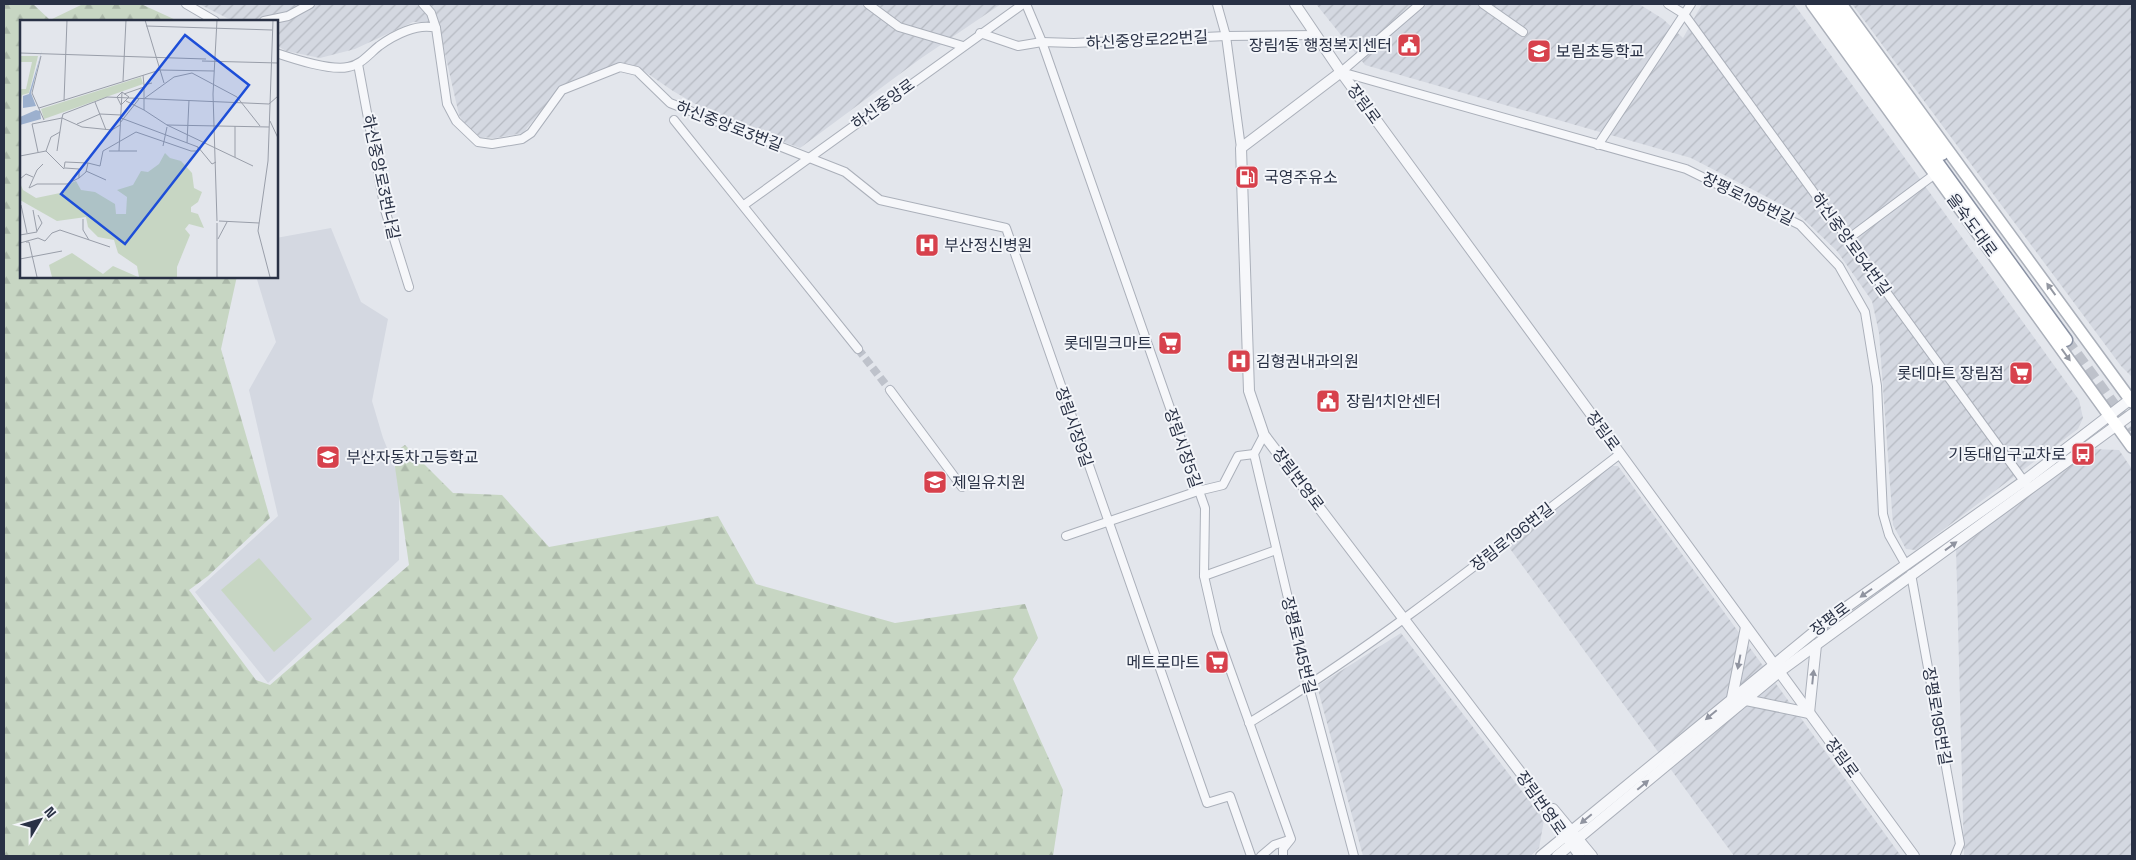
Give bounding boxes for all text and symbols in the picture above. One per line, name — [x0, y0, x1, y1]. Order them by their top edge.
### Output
inset map — [20, 20, 278, 278]
street label: 하신중앙로22번길 — [1085, 26, 1209, 54]
public building icon: 장림1동 행정복지센터 — [1396, 32, 1422, 58]
place label: 장림1동 행정복지센터 — [1249, 35, 1392, 56]
school or university icon: 보림초등학교 — [1526, 38, 1552, 64]
place label: 보림초등학교 — [1556, 41, 1644, 62]
street label: 하신중앙로 — [847, 74, 919, 134]
street label: 장림로 — [1343, 80, 1386, 128]
street label: 하신중앙로3번길 — [673, 96, 785, 156]
street label: 하신중앙로3번나길 — [357, 112, 405, 242]
fuel station icon: 국영주유소 — [1234, 164, 1260, 190]
place label: 국영주유소 — [1264, 167, 1338, 188]
street label: 장평로195번길 — [1699, 168, 1797, 230]
street label: 하신중앙로54번길 — [1806, 188, 1896, 300]
street label: 을숙도대로 — [1942, 189, 2002, 261]
hospital icon: 부산정신병원 — [914, 232, 940, 258]
place label: 부산정신병원 — [944, 235, 1032, 256]
one-way arrow — [2046, 283, 2057, 296]
supermarket icon: 롯데밀크마트 — [1157, 330, 1183, 356]
place label: 롯데밀크마트 — [1064, 333, 1152, 354]
hospital icon: 김형권내과의원 — [1226, 348, 1252, 374]
one-way arrow — [2061, 349, 2071, 362]
place label: 김형권내과의원 — [1256, 351, 1359, 372]
supermarket icon: 롯데마트 장림점 — [2008, 360, 2034, 386]
place label: 롯데마트 장림점 — [1897, 363, 2004, 384]
street label: 장림시장9길 — [1050, 384, 1098, 470]
public building icon: 장림1치안센터 — [1315, 388, 1341, 414]
place label: 장림1치안센터 — [1346, 391, 1441, 412]
street label: 장림시장5길 — [1160, 405, 1206, 491]
street label: 장림로 — [1582, 407, 1625, 455]
bus stop icon: 기동대입구교차로 — [2070, 441, 2096, 467]
street label: 장림번영로 — [1267, 443, 1329, 515]
school or university icon: 부산자동차고등학교 — [315, 444, 341, 470]
place label: 기동대입구교차로 — [1948, 444, 2066, 465]
place label: 부산자동차고등학교 — [346, 447, 478, 468]
school or university icon: 제일유치원 — [922, 469, 948, 495]
place label: 제일유치원 — [952, 472, 1026, 493]
street label: 장림로196번길 — [1466, 498, 1558, 576]
one-way arrow — [1944, 540, 1957, 551]
one-way arrow — [1859, 588, 1873, 598]
street label: 장평로145번길 — [1277, 594, 1321, 696]
street label: 장평로 — [1806, 597, 1854, 641]
supermarket icon: 메트로마트 — [1204, 649, 1230, 675]
place label: 메트로마트 — [1126, 652, 1200, 673]
one-way arrow — [1735, 655, 1743, 671]
street label: 장평로195번길 — [1918, 665, 1956, 767]
one-way arrow — [1809, 668, 1817, 684]
one-way arrow — [1705, 710, 1718, 721]
street label: 장림로 — [1821, 734, 1864, 782]
street label: 장림번영로 — [1511, 767, 1571, 839]
one-way arrow — [1637, 780, 1649, 791]
north arrow — [15, 795, 65, 845]
text: N — [40, 803, 60, 821]
one-way arrow — [1580, 813, 1593, 824]

